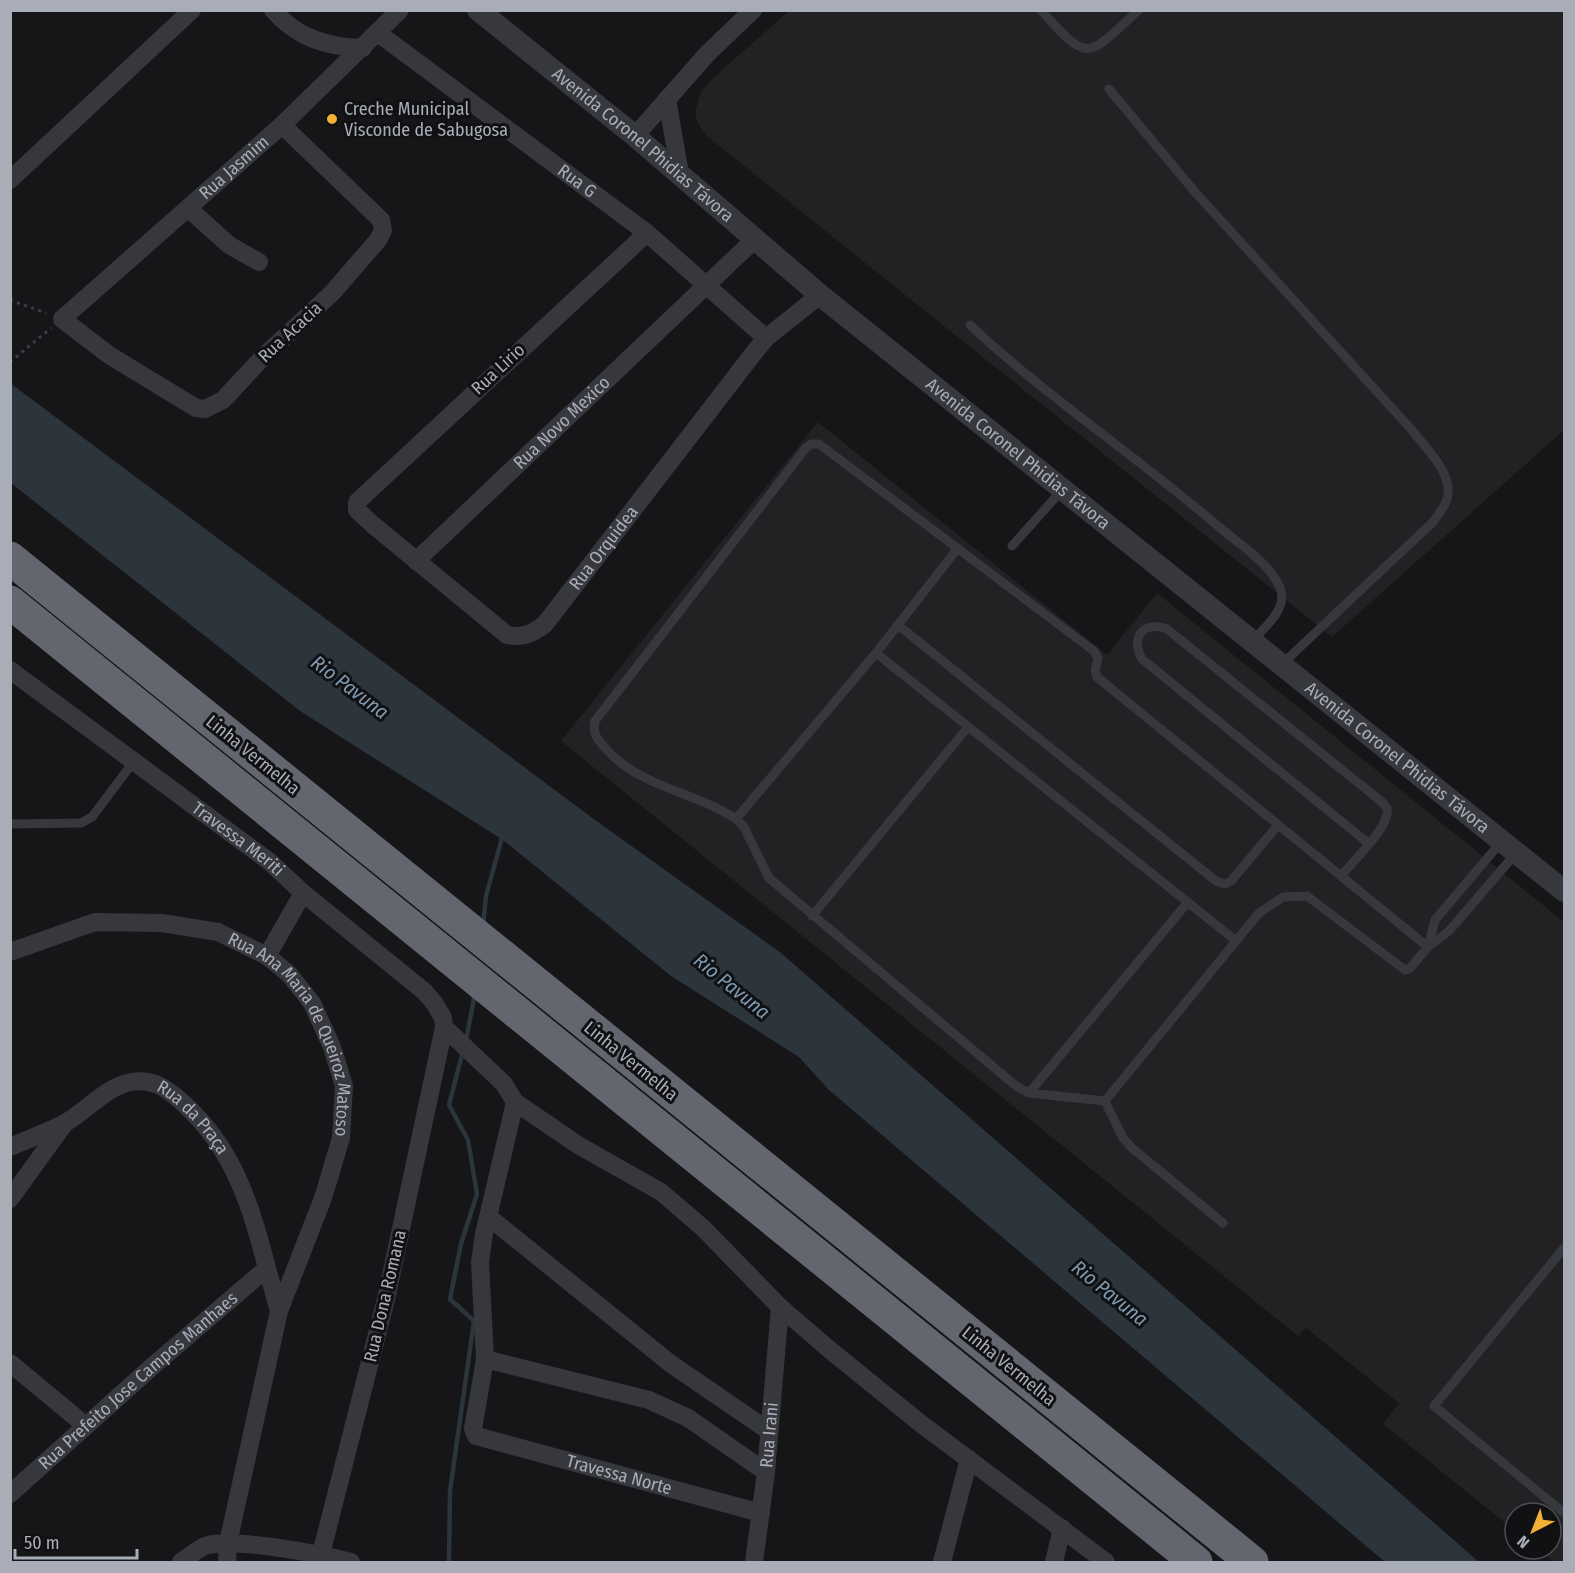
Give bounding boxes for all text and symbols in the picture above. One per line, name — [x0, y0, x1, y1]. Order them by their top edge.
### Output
street label: Avenida Coronel Phidias Távora — [548, 63, 738, 227]
place label: Creche Municipal Visconde de Sabugosa — [344, 98, 508, 141]
marker: Creche Municipal Visconde de Sabugosa — [325, 112, 339, 126]
street label: Rua Jasmim — [194, 131, 273, 204]
street label: Rua G — [553, 159, 601, 203]
street label: Rua Acacia — [254, 297, 327, 367]
street label: Rua Lirio — [467, 339, 529, 399]
street label: Rua Novo Mexico — [509, 372, 615, 474]
street label: Avenida Coronel Phidias Távora — [921, 373, 1115, 534]
street label: Rua Orquidea — [564, 501, 643, 594]
water label: Rio Pavuna — [306, 650, 394, 724]
street label: Avenida Coronel Phidias Távora — [1301, 677, 1494, 838]
street label: Linha Vermelha — [202, 711, 304, 800]
street label: Travessa Meriti — [188, 797, 289, 881]
street label: Rua Ana Maria de Queiroz Matoso — [224, 928, 355, 1137]
water label: Rio Pavuna — [689, 948, 775, 1024]
street label: Linha Vermelha — [580, 1017, 682, 1106]
street label: Rua da Praça — [153, 1075, 234, 1159]
street label: Rua Dona Romana — [359, 1228, 411, 1364]
water label: Rio Pavuna — [1067, 1255, 1153, 1331]
street label: Rua Prefeito Jose Campos Manhaes — [34, 1287, 242, 1474]
street label: Linha Vermelha — [958, 1322, 1060, 1411]
street label: Rua Irani — [755, 1401, 783, 1469]
street label: Travessa Norte — [564, 1450, 674, 1499]
north arrow — [1503, 1501, 1563, 1561]
scale bar — [15, 1522, 136, 1560]
text: 50 m — [24, 1532, 60, 1554]
text: N — [1513, 1532, 1533, 1552]

